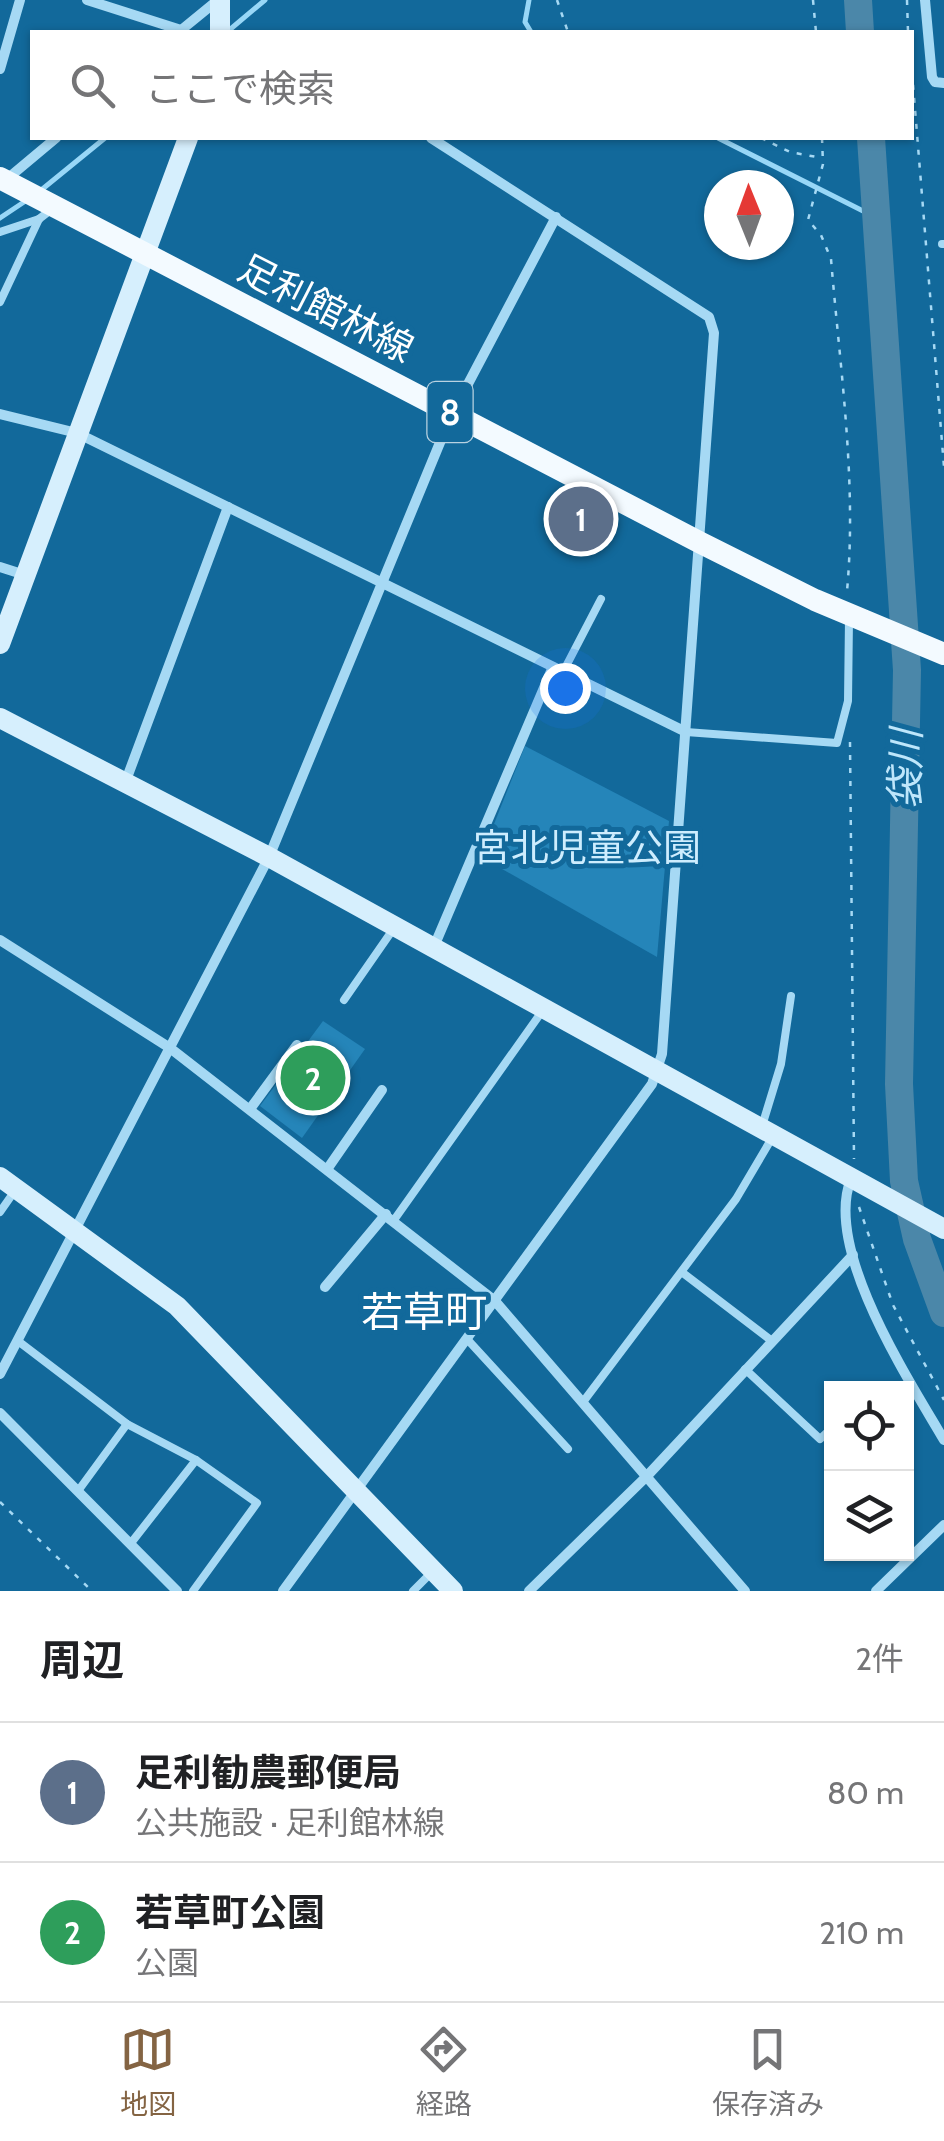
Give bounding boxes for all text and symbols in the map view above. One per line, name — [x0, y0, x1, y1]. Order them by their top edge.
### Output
search box — [30, 30, 914, 140]
icon: search — [65, 58, 120, 113]
text: ここで検索 — [145, 65, 335, 112]
north arrow — [704, 170, 794, 260]
street label: 足利館林線 — [231, 244, 421, 372]
road number: 8 — [428, 382, 472, 442]
pin: 1 — [548, 482, 614, 556]
your location — [540, 663, 591, 714]
water label: 袋川 — [880, 725, 930, 809]
park label: 宮北児童公園 — [473, 824, 701, 871]
pin: 2 — [280, 1040, 346, 1116]
district label: 若草町 — [361, 1286, 487, 1338]
map controls — [824, 1381, 914, 1561]
button: locate — [824, 1381, 914, 1471]
button: layers — [824, 1471, 914, 1561]
text: 周辺 — [40, 1634, 124, 1686]
text: 2件 — [855, 1639, 904, 1678]
text: 足利勧農郵便局 — [135, 1749, 401, 1796]
text: 1 — [67, 1773, 78, 1812]
text: 80 m — [827, 1773, 904, 1812]
text: 公共施設 · 足利館林線 — [135, 1803, 445, 1842]
text: 若草町公園 — [135, 1889, 325, 1936]
text: 2 — [64, 1913, 81, 1952]
text: 210 m — [819, 1913, 904, 1952]
text: 公園 — [135, 1943, 199, 1982]
tab: 地図 — [120, 2022, 176, 2122]
tab: 経路 — [416, 2022, 472, 2122]
tab: 保存済み — [712, 2022, 824, 2122]

